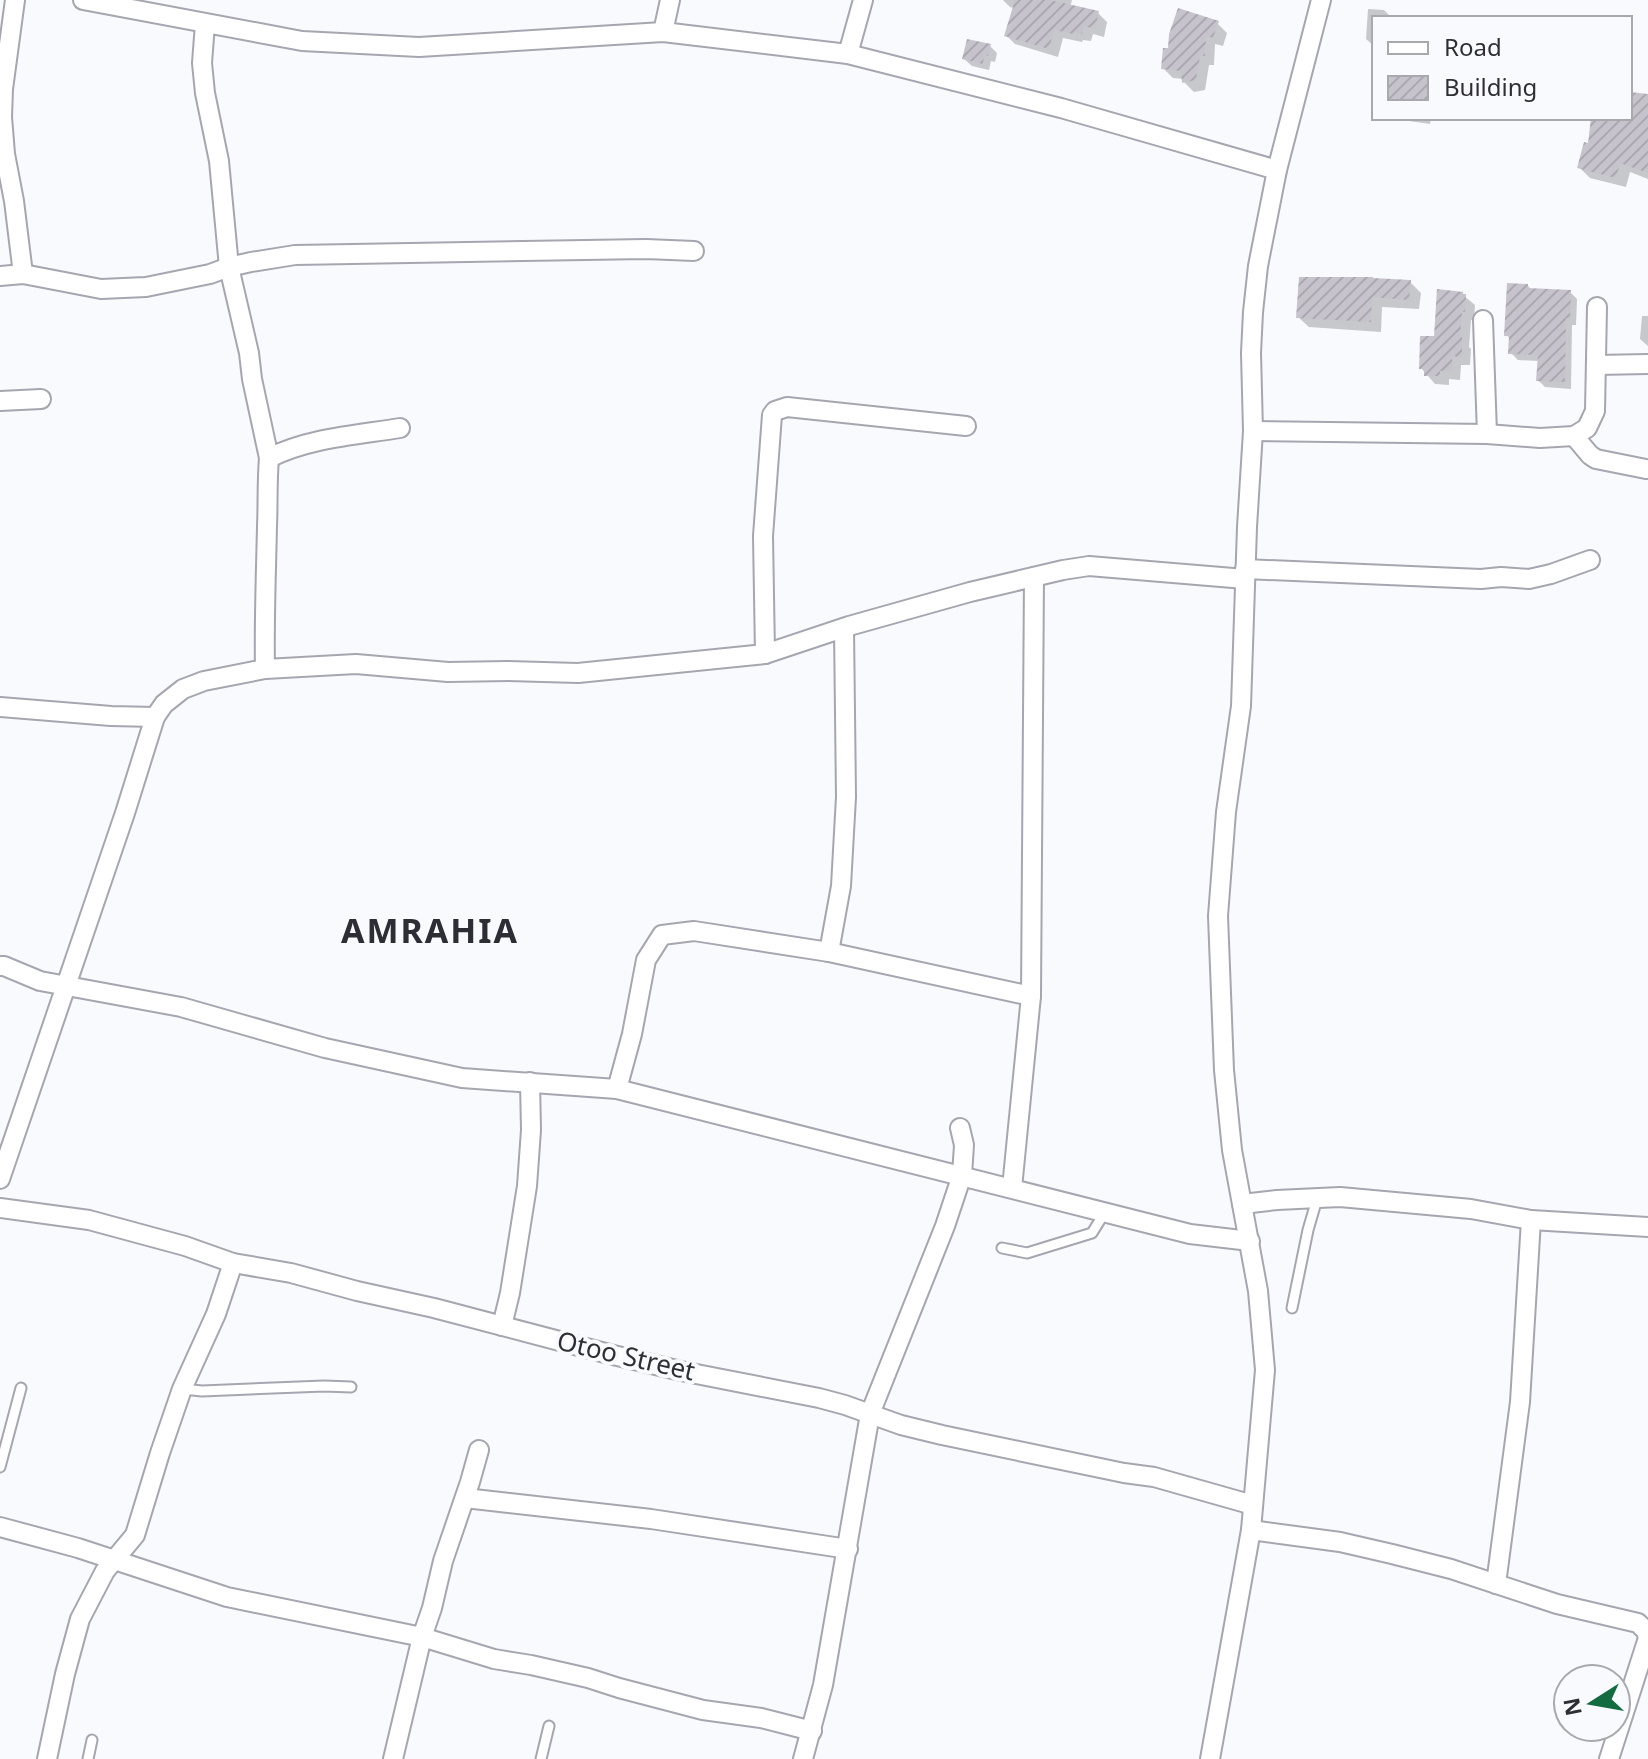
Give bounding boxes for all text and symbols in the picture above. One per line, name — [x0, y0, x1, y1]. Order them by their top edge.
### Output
legend — [1372, 16, 1632, 120]
text: Road — [1444, 30, 1502, 63]
text: Building — [1444, 70, 1537, 103]
district label: AMRAHIA — [341, 907, 519, 953]
street label: Otoo Street — [554, 1322, 699, 1388]
north arrow — [1552, 1663, 1632, 1743]
text: N — [1555, 1695, 1588, 1719]

